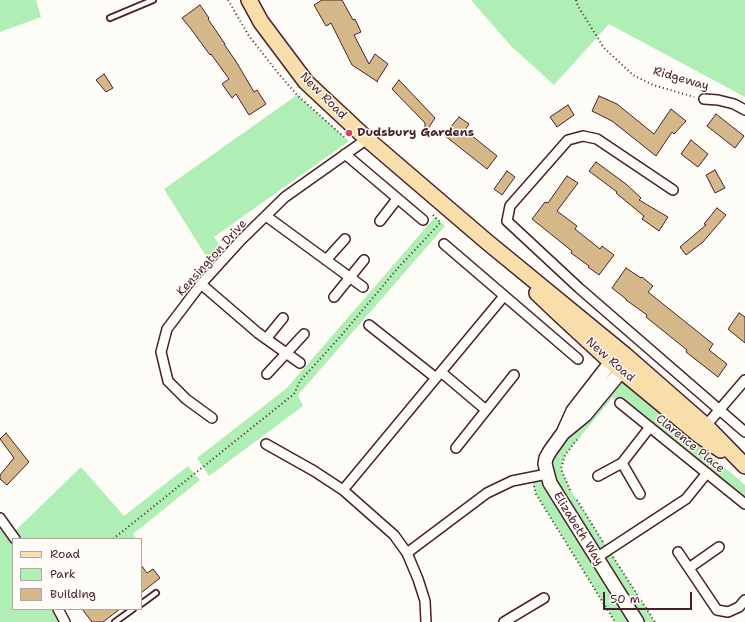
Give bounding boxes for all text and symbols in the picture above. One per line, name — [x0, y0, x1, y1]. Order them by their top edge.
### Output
street label: Ridgeway — [651, 64, 711, 94]
street label: New Road — [297, 70, 349, 122]
place label: Dudsbury Gardens — [357, 126, 474, 140]
marker: Dudsbury Gardens — [344, 128, 354, 138]
street label: Kensington Drive — [174, 217, 250, 299]
street label: New Road — [583, 335, 637, 385]
street label: Clarence Place — [653, 412, 727, 476]
street label: Elizabeth Way — [550, 490, 606, 568]
legend — [12, 538, 142, 610]
text: Road — [50, 546, 80, 562]
text: Park — [50, 566, 76, 582]
scale bar — [605, 584, 694, 610]
text: Building — [50, 586, 96, 602]
text: 50 m — [610, 591, 640, 607]

